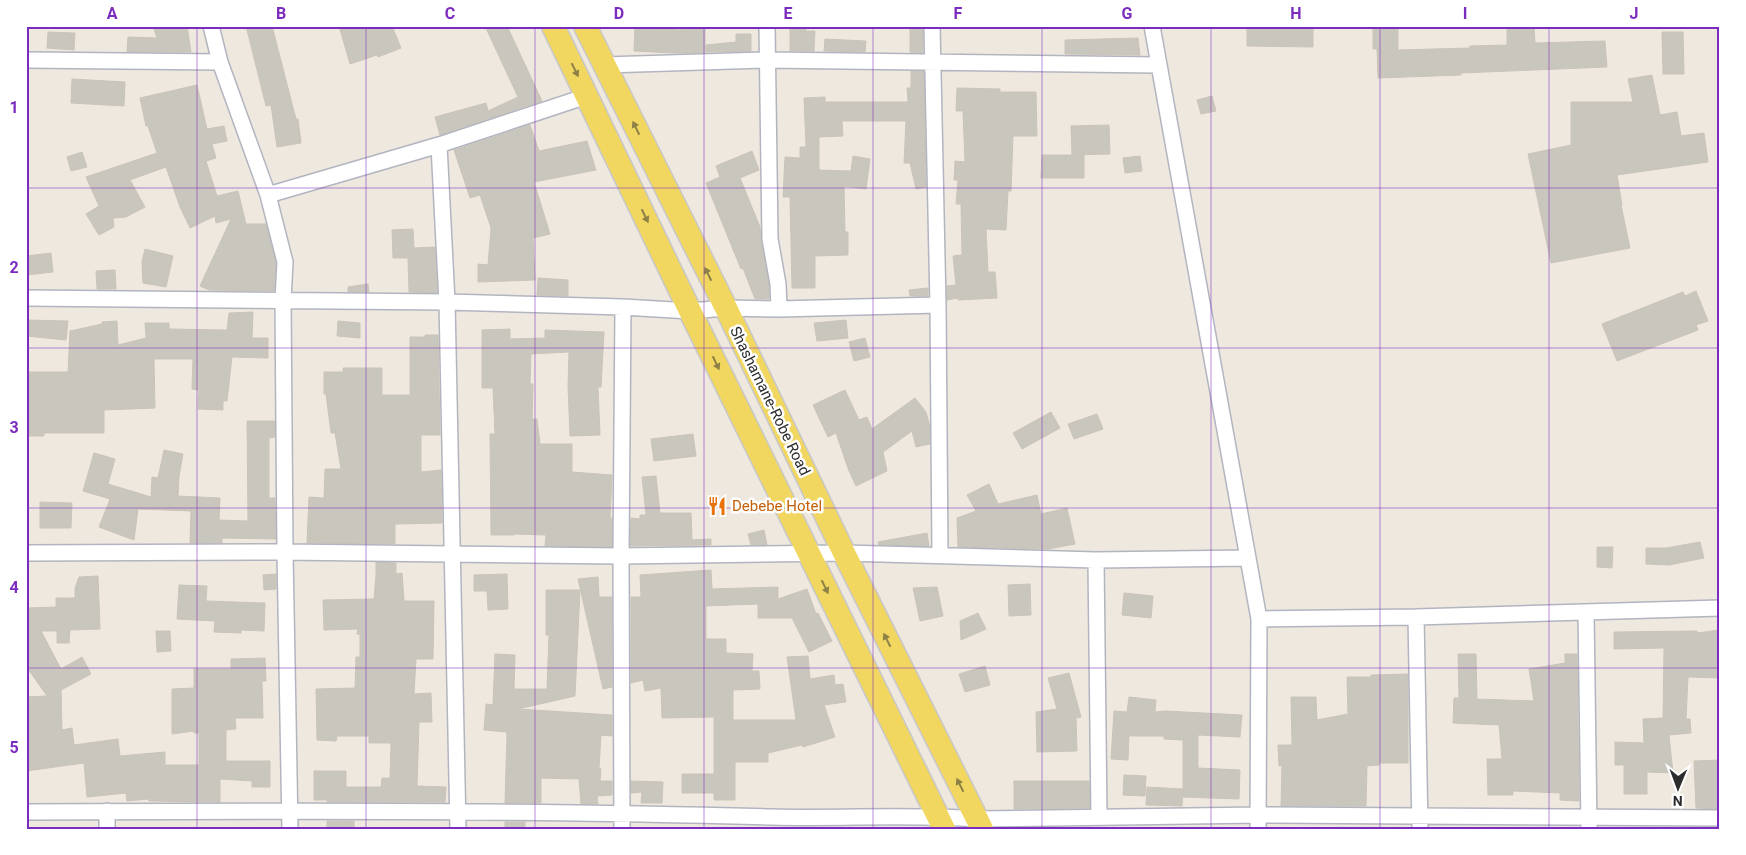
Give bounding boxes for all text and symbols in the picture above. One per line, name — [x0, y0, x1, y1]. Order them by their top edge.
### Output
text: A — [107, 4, 118, 23]
text: B — [276, 4, 286, 23]
text: C — [445, 4, 455, 23]
text: D — [614, 4, 624, 23]
text: E — [784, 4, 793, 23]
text: F — [954, 4, 963, 23]
text: G — [1122, 4, 1133, 23]
text: H — [1290, 4, 1302, 23]
text: I — [1463, 4, 1467, 23]
text: J — [1630, 4, 1638, 23]
one-way arrow — [571, 63, 579, 77]
text: 1 — [9, 98, 19, 117]
one-way arrow — [632, 121, 640, 135]
one-way arrow — [641, 209, 649, 224]
text: 2 — [9, 258, 19, 277]
one-way arrow — [704, 266, 712, 281]
street label: Shashamane-Robe Road — [726, 324, 814, 478]
one-way arrow — [712, 356, 720, 370]
text: 3 — [9, 418, 19, 437]
restaurant icon: Debebe Hotel — [706, 495, 728, 517]
place label: Debebe Hotel — [732, 497, 822, 515]
text: 4 — [9, 578, 19, 597]
one-way arrow — [821, 580, 830, 595]
one-way arrow — [883, 633, 891, 647]
text: 5 — [9, 738, 19, 757]
north arrow — [1654, 762, 1704, 812]
one-way arrow — [956, 778, 964, 792]
text: N — [1673, 793, 1683, 809]

